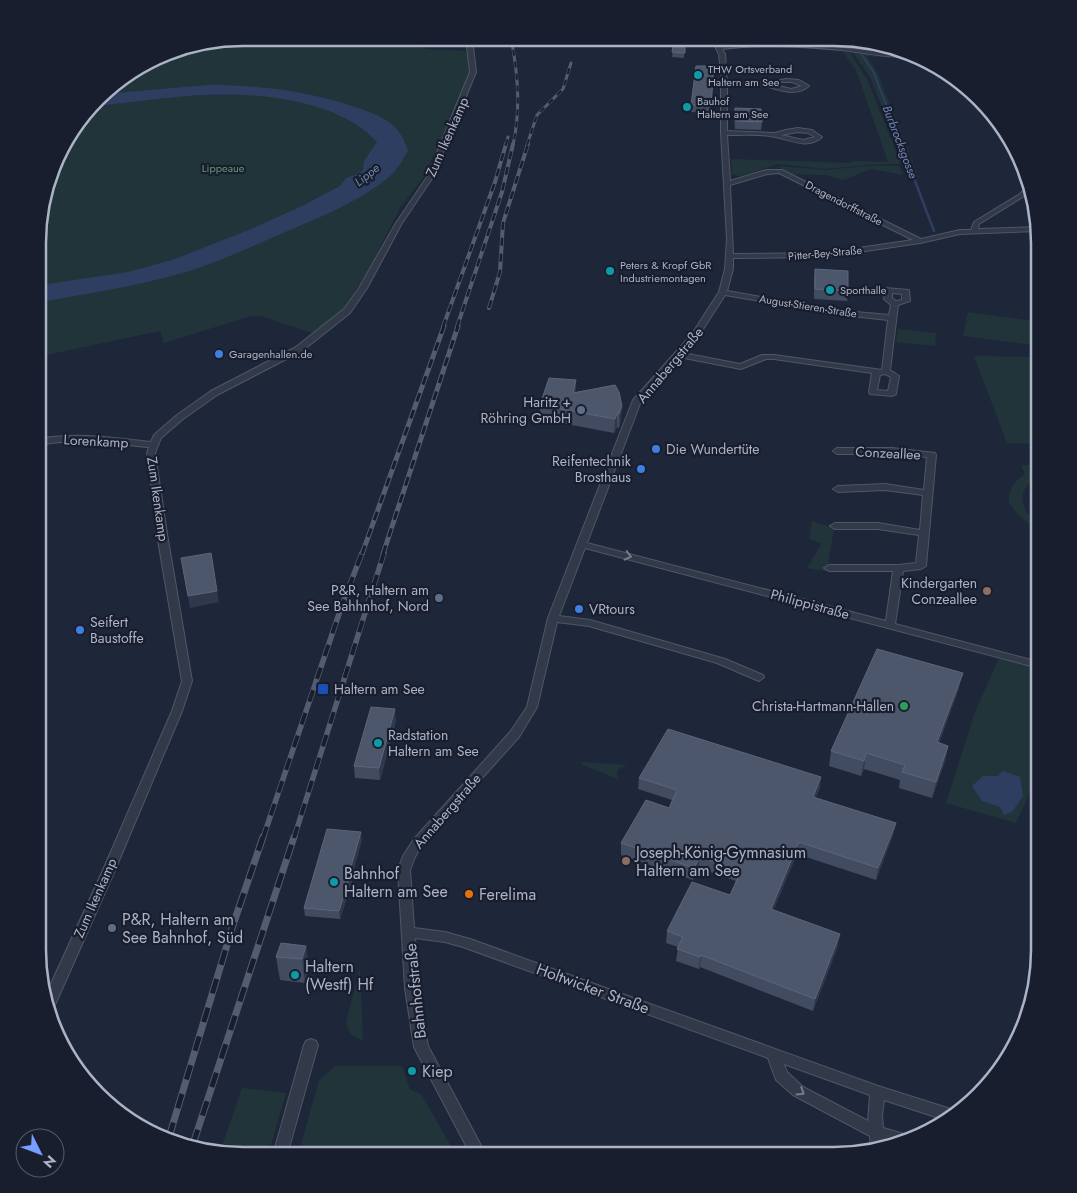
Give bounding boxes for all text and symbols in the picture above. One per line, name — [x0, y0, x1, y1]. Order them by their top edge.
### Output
place label: THW Ortsverband Haltern am See — [708, 61, 792, 90]
marker: THW Ortsverband Haltern am See — [692, 69, 704, 81]
place label: Bauhof Haltern am See — [697, 93, 769, 122]
street label: Zum Ikenkamp — [420, 94, 474, 180]
marker: Bauhof Haltern am See — [681, 101, 693, 113]
water label: Burbrocksgosse — [878, 103, 922, 181]
water label: Lippe — [351, 159, 383, 191]
park label: Lippeaue — [202, 160, 245, 176]
street label: Dragendorffstraße — [803, 177, 886, 229]
street label: Pitter-Bey-Straße — [787, 242, 863, 264]
place label: Peters & Kropf GbR Industriemontagen — [620, 257, 712, 286]
marker: Peters & Kropf GbR Industriemontagen — [604, 265, 616, 277]
place label: Sporthalle — [840, 282, 887, 298]
marker: Sporthalle — [824, 284, 836, 296]
street label: August-Stieren-Straße — [758, 290, 858, 322]
street label: Annabergstraße — [632, 323, 708, 407]
place label: Garagenhallen.de — [229, 346, 313, 362]
marker: Garagenhallen.de — [213, 348, 225, 360]
place label: Haritz + Röhring GmbH — [480, 392, 571, 428]
marker: Haritz + Röhring GmbH — [575, 404, 587, 416]
street label: Lorenkamp — [63, 429, 129, 453]
place label: Die Wundertüte — [666, 439, 759, 459]
street label: Conzeallee — [855, 441, 921, 465]
marker: Die Wundertüte — [650, 443, 662, 455]
place label: Reifentechnik Brosthaus — [552, 451, 632, 487]
street label: Zum Ikenkamp — [142, 455, 174, 543]
marker: Reifentechnik Brosthaus — [635, 463, 647, 475]
one-way arrow — [624, 550, 633, 561]
place label: Kindergarten Conzeallee — [901, 573, 977, 609]
place label: P&R, Haltern am See Bahhnhof, Nord — [307, 580, 429, 616]
street label: Philippistraße — [768, 584, 852, 624]
marker: Kindergarten Conzeallee — [981, 585, 993, 597]
marker: P&R, Haltern am See Bahhnhof, Nord — [433, 592, 445, 604]
place label: VRtours — [589, 599, 635, 619]
marker: VRtours — [573, 603, 585, 615]
place label: Seifert Baustoffe — [90, 612, 144, 648]
marker: Seifert Baustoffe — [74, 624, 86, 636]
place label: Haltern am See — [334, 679, 425, 699]
marker: Haltern am See — [316, 682, 330, 696]
place label: Christa-Hartmann-Hallen — [752, 696, 894, 716]
marker: Christa-Hartmann-Hallen — [898, 700, 910, 712]
place label: Radstation Haltern am See — [388, 725, 479, 761]
marker: Radstation Haltern am See — [372, 737, 384, 749]
street label: Annabergstraße — [409, 769, 485, 853]
place label: Joseph-König-Gymnasium Haltern am See — [634, 841, 806, 882]
street label: Zum Ikenkamp — [68, 855, 122, 941]
marker: Joseph-König-Gymnasium Haltern am See — [620, 855, 632, 867]
place label: Bahnhof Haltern am See — [344, 862, 448, 903]
marker: Bahnhof Haltern am See — [328, 876, 340, 888]
place label: Ferelima — [479, 883, 536, 906]
marker: Ferelima — [463, 888, 475, 900]
place label: P&R, Haltern am See Bahnhof, Süd — [122, 908, 243, 949]
marker: P&R, Haltern am See Bahnhof, Süd — [106, 922, 118, 934]
street label: Bahnhofstraße — [399, 942, 432, 1040]
place label: Haltern (Westf) Hf — [305, 955, 374, 996]
street label: Holtwicker Straße — [533, 957, 653, 1020]
marker: Haltern (Westf) Hf — [289, 969, 301, 981]
place label: Kiep — [422, 1060, 453, 1083]
marker: Kiep — [406, 1065, 418, 1077]
one-way arrow — [796, 1085, 805, 1095]
north arrow — [15, 1128, 65, 1178]
text: N — [39, 1151, 61, 1173]

